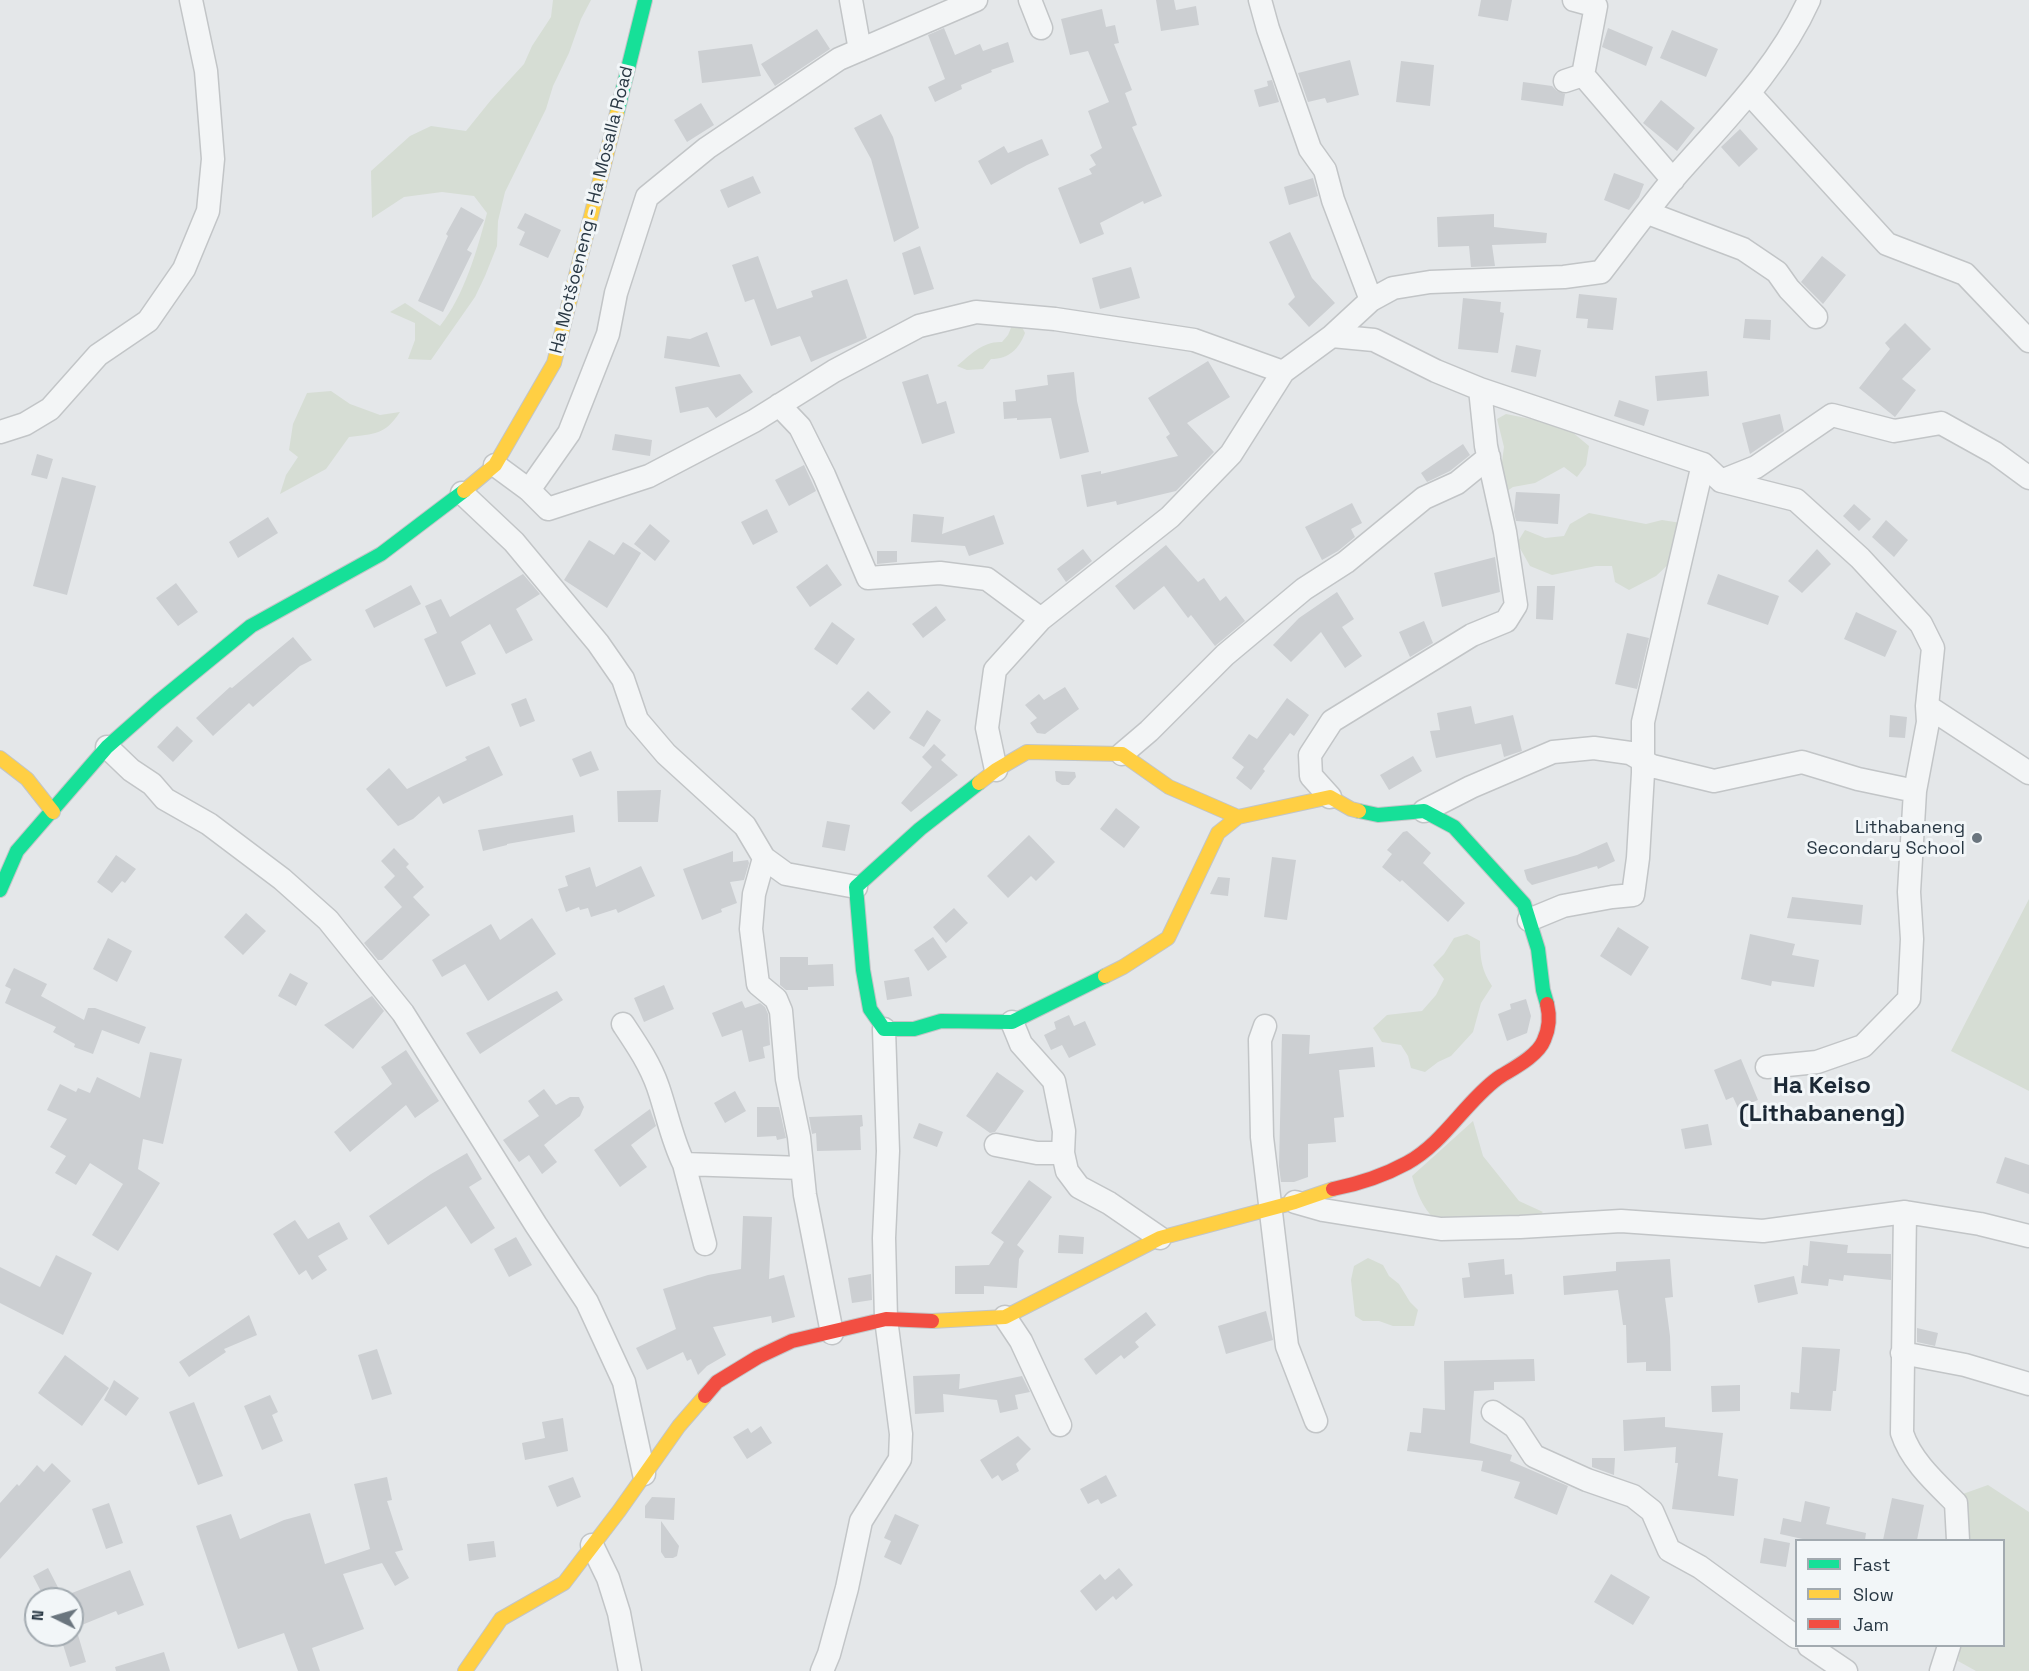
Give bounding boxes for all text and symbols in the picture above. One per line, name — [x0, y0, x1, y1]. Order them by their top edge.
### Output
street label: Ha Motšoeneng - Ha Mosalla Road — [546, 64, 638, 356]
place label: Lithabaneng Secondary School — [1807, 817, 1965, 860]
marker: Lithabaneng Secondary School — [1970, 831, 1984, 845]
district label: Ha Keiso (Lithabaneng) — [1739, 1072, 1905, 1128]
legend — [1795, 1539, 2005, 1647]
text: Fast — [1853, 1553, 1890, 1576]
text: Slow — [1853, 1583, 1894, 1606]
north arrow — [24, 1587, 84, 1647]
text: N — [27, 1609, 48, 1622]
text: Jam — [1853, 1613, 1889, 1636]

